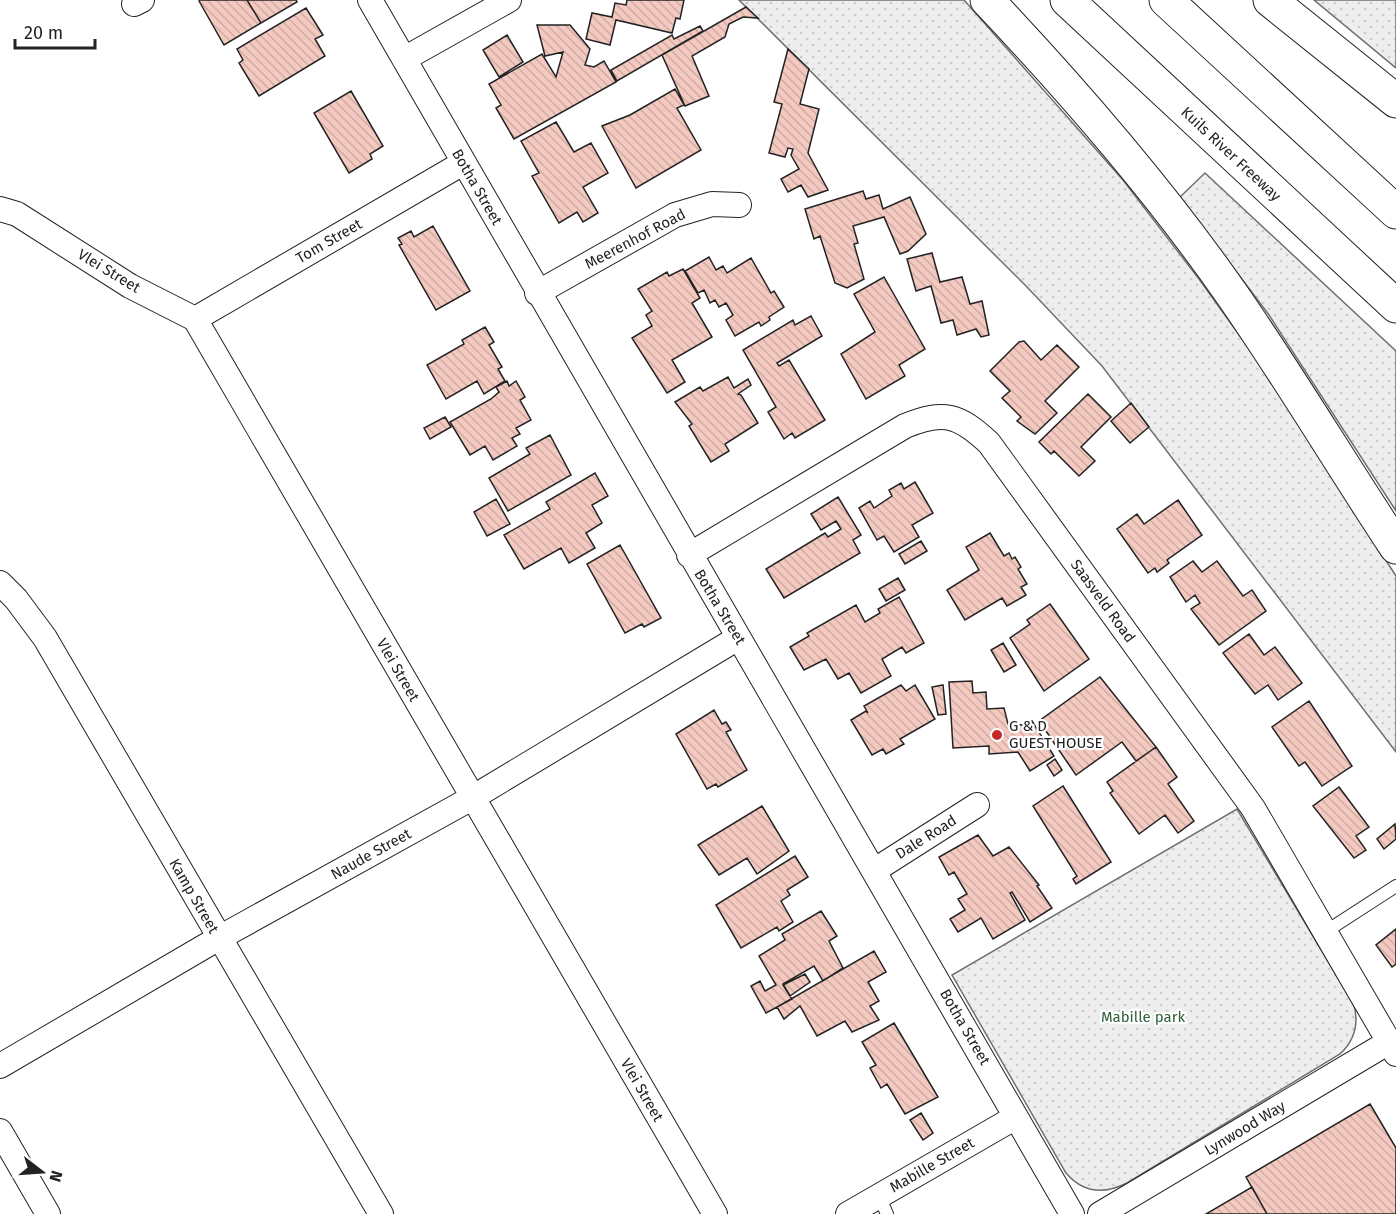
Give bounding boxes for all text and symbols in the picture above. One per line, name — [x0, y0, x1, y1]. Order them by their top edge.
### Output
scale bar — [15, 12, 94, 50]
text: 20 m — [24, 22, 63, 44]
street label: Kuils River Freeway — [1177, 103, 1285, 205]
street label: Botha Street — [448, 146, 506, 229]
street label: Meerenhof Road — [582, 205, 688, 273]
street label: Tom Street — [293, 215, 366, 267]
street label: Vlei Street — [74, 245, 144, 297]
street label: Saasveld Road — [1067, 556, 1139, 646]
street label: Botha Street — [690, 566, 750, 649]
street label: Vlei Street — [373, 635, 424, 705]
place label: G & D GUEST HOUSE — [1009, 717, 1102, 752]
marker: G & D GUEST HOUSE — [990, 728, 1004, 742]
street label: Dale Road — [892, 811, 960, 863]
street label: Naude Street — [328, 824, 415, 883]
street label: Kamp Street — [165, 855, 223, 937]
street label: Botha Street — [936, 986, 994, 1069]
park label: Mabille park — [1101, 1008, 1185, 1026]
street label: Vlei Street — [617, 1055, 668, 1125]
street label: Lynwood Way — [1201, 1097, 1289, 1159]
street label: Mabille Street — [887, 1133, 978, 1196]
north arrow — [12, 1142, 72, 1202]
text: N — [45, 1168, 67, 1184]

